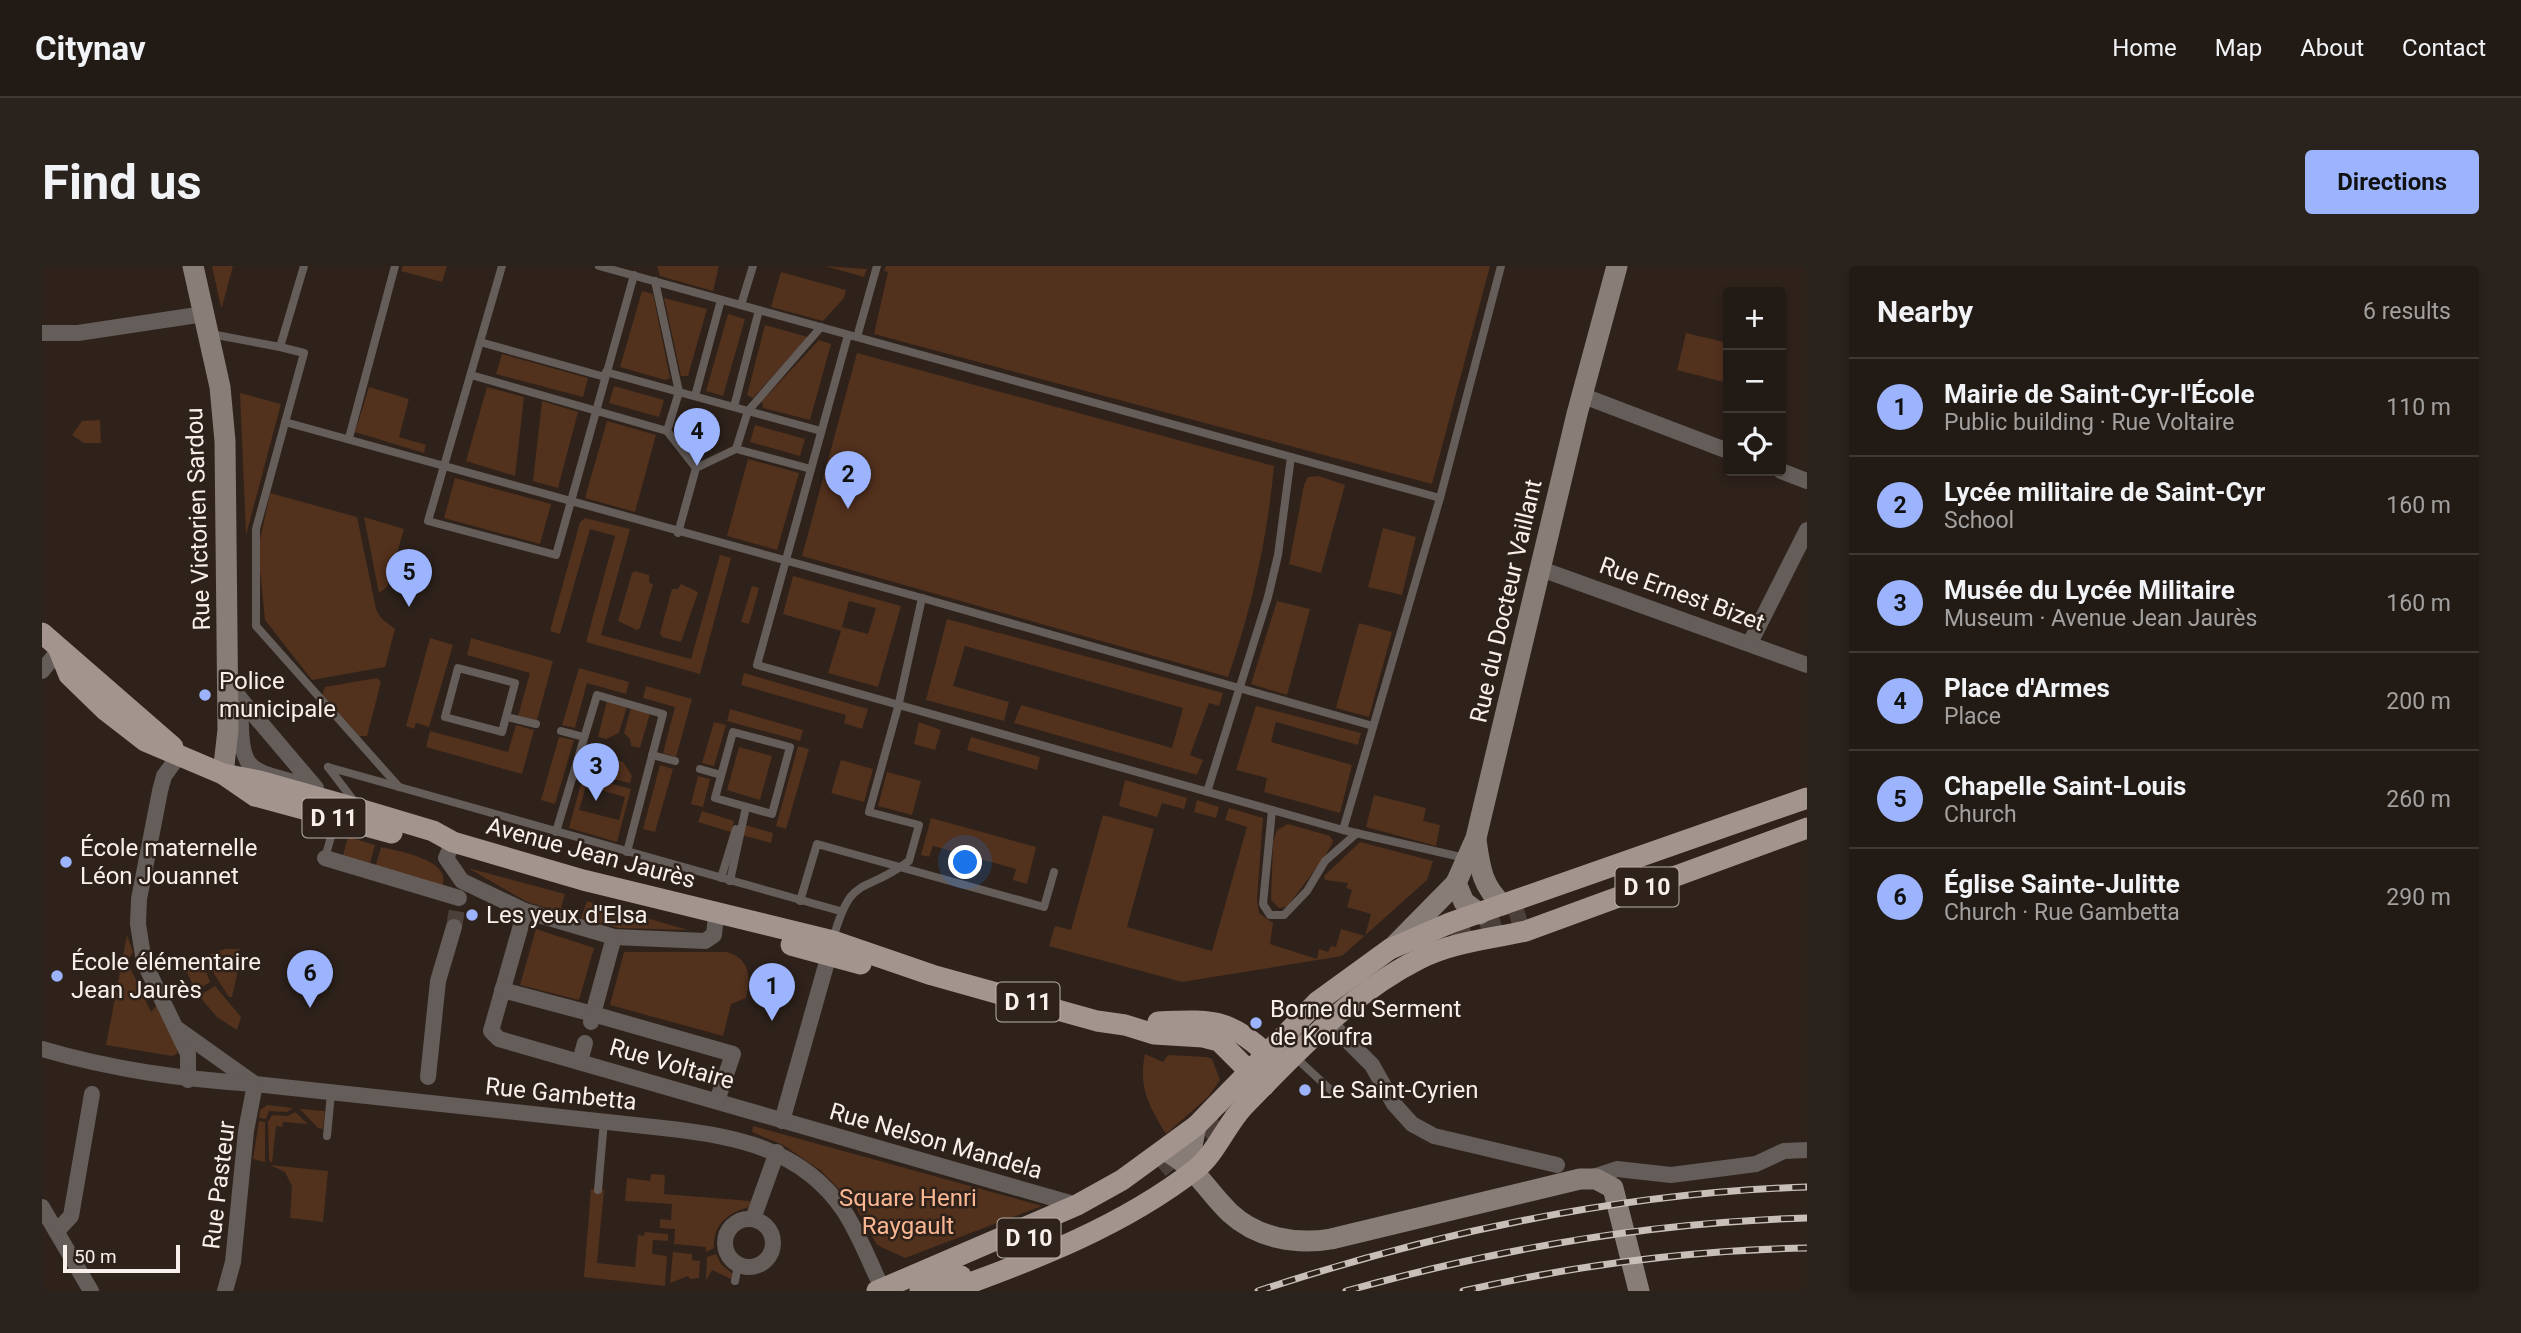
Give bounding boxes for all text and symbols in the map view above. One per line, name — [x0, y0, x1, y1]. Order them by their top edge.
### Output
text: Citynav — [35, 29, 146, 68]
text: Home — [2112, 34, 2177, 62]
text: Map — [2215, 34, 2262, 62]
text: About — [2300, 34, 2364, 62]
text: Contact — [2402, 34, 2486, 62]
button: Directions — [2305, 150, 2479, 214]
text: Find us — [42, 154, 202, 211]
map controls — [1723, 287, 1786, 476]
button: + — [1723, 287, 1786, 350]
text: Nearby — [1877, 294, 1973, 329]
text: 6 results — [2363, 298, 2451, 325]
button: − — [1723, 350, 1786, 413]
text: Mairie de Saint-Cyr-l'École — [1944, 379, 2255, 409]
text: 1 — [1893, 394, 1907, 421]
text: 110 m — [2386, 394, 2451, 421]
street label: Rue Victorien Sardou — [180, 407, 216, 631]
pin: 4 — [674, 408, 720, 466]
text: Public building · Rue Voltaire — [1944, 409, 2234, 436]
button: locate — [1723, 413, 1786, 476]
pin: 2 — [825, 451, 871, 509]
street label: Rue du Docteur Vaillant — [1464, 477, 1548, 725]
text: Lycée militaire de Saint-Cyr — [1944, 477, 2265, 507]
text: 2 — [1893, 492, 1907, 519]
text: 160 m — [2386, 492, 2451, 519]
text: School — [1944, 507, 2014, 534]
pin: 5 — [386, 549, 432, 607]
street label: Rue Ernest Bizet — [1596, 551, 1769, 637]
text: Musée du Lycée Militaire — [1944, 575, 2235, 605]
text: 3 — [1893, 590, 1907, 617]
text: 160 m — [2386, 590, 2451, 617]
text: Museum · Avenue Jean Jaurès — [1944, 605, 2257, 632]
place label: Police municipale — [219, 667, 336, 723]
text: Place d'Armes — [1944, 673, 2110, 703]
marker: Police municipale — [197, 687, 213, 703]
text: 4 — [1893, 688, 1907, 715]
text: 200 m — [2386, 688, 2451, 715]
text: Place — [1944, 703, 2001, 730]
pin: 3 — [573, 743, 619, 801]
text: Chapelle Saint-Louis — [1944, 771, 2186, 801]
text: 5 — [1893, 786, 1907, 813]
text: 260 m — [2386, 786, 2451, 813]
road number: D 11 — [302, 798, 366, 838]
text: Church — [1944, 801, 2017, 828]
street label: Avenue Jean Jaurès — [483, 812, 699, 894]
place label: École maternelle Léon Jouannet — [80, 834, 257, 890]
your location — [948, 845, 982, 879]
marker: École maternelle Léon Jouannet — [58, 854, 74, 870]
road number: D 10 — [1616, 867, 1678, 906]
text: Église Sainte-Julitte — [1944, 869, 2180, 899]
text: 6 — [1893, 884, 1907, 911]
text: 290 m — [2386, 884, 2451, 911]
text: Church · Rue Gambetta — [1944, 899, 2180, 926]
place label: Les yeux d'Elsa — [486, 901, 648, 929]
marker: Les yeux d'Elsa — [464, 907, 480, 923]
place label: École élémentaire Jean Jaurès — [71, 948, 261, 1004]
pin: 6 — [287, 950, 333, 1008]
pin: 1 — [749, 963, 795, 1021]
marker: École élémentaire Jean Jaurès — [49, 968, 65, 984]
road number: D 11 — [996, 982, 1060, 1022]
place label: Borne du Serment de Koufra — [1270, 995, 1462, 1051]
marker: Borne du Serment de Koufra — [1248, 1015, 1264, 1031]
street label: Rue Voltaire — [606, 1033, 738, 1095]
street label: Rue Gambetta — [484, 1072, 638, 1116]
place label: Le Saint-Cyrien — [1319, 1076, 1478, 1104]
marker: Le Saint-Cyrien — [1297, 1082, 1313, 1098]
street label: Rue Nelson Mandela — [826, 1097, 1046, 1185]
street label: Rue Pasteur — [197, 1119, 241, 1251]
park label: Square Henri Raygault — [839, 1184, 977, 1240]
road number: D 10 — [998, 1219, 1060, 1258]
scale bar — [63, 1242, 180, 1274]
text: 50 m — [74, 1245, 117, 1268]

